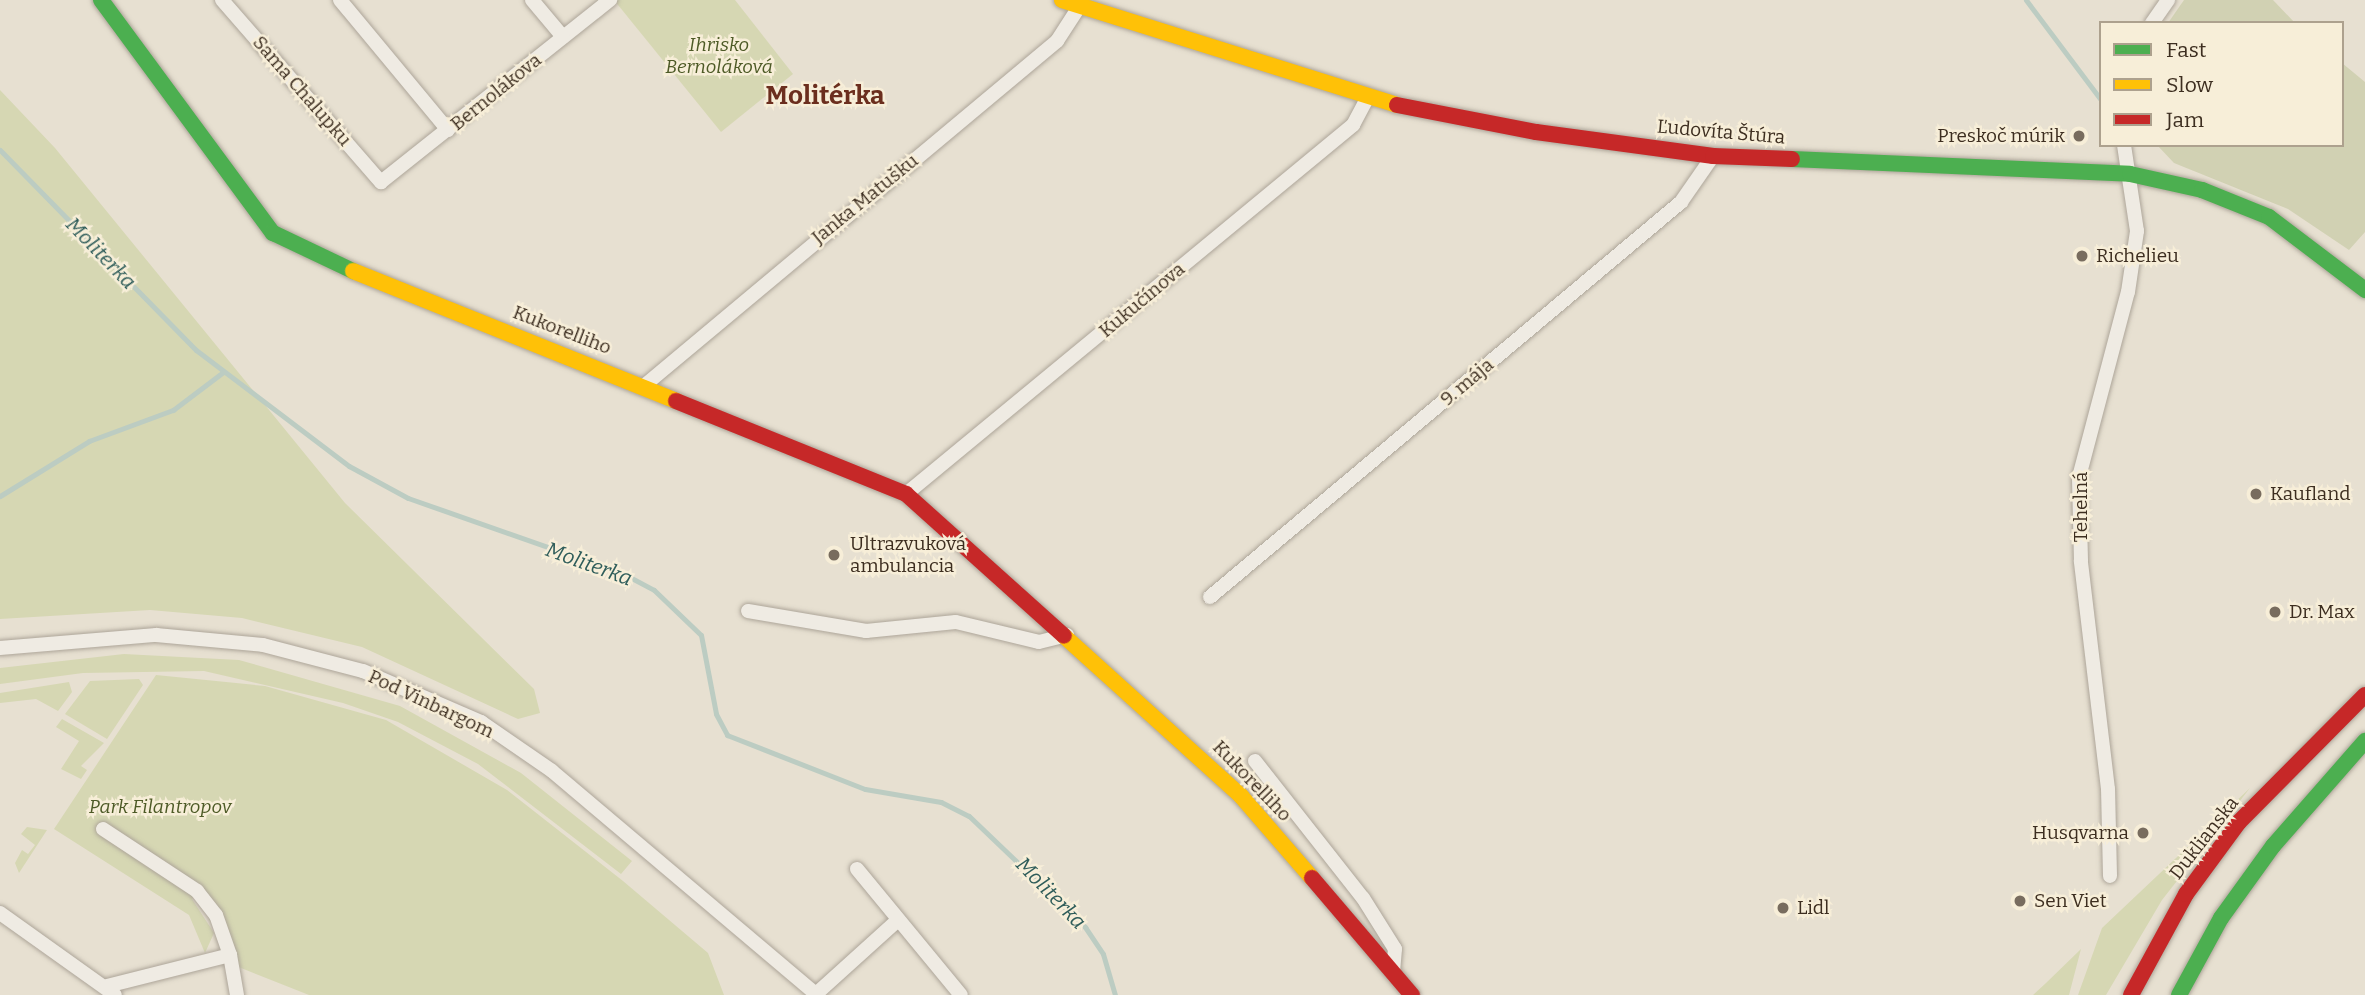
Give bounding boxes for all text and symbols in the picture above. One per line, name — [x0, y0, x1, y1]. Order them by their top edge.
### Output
legend — [2099, 21, 2344, 147]
street label: Sama Chalupku — [248, 31, 356, 151]
park label: Ihrisko Bernoláková — [665, 34, 773, 78]
text: Fast — [2166, 37, 2206, 63]
street label: Bernolákova — [446, 49, 546, 135]
text: Slow — [2166, 72, 2213, 98]
district label: Molitérka — [765, 80, 885, 112]
text: Jam — [2166, 107, 2204, 133]
street label: Ľudovíta Štúra — [1656, 115, 1786, 149]
place label: Preskoč múrik — [1937, 125, 2065, 147]
marker: Preskoč múrik — [2071, 128, 2087, 144]
street label: Janka Matušku — [807, 149, 923, 249]
water label: Moliterka — [61, 212, 141, 294]
place label: Richelieu — [2096, 245, 2179, 267]
marker: Richelieu — [2074, 248, 2090, 264]
street label: Kukučínova — [1095, 258, 1189, 342]
street label: Kukorelliho — [510, 301, 614, 359]
street label: 9. mája — [1436, 353, 1498, 411]
street label: Tehelná — [2070, 472, 2092, 542]
place label: Kaufland — [2270, 483, 2350, 505]
marker: Kaufland — [2248, 486, 2264, 502]
place label: Ultrazvuková ambulancia — [850, 533, 966, 577]
water label: Moliterka — [542, 537, 636, 591]
marker: Ultrazvuková ambulancia — [824, 545, 844, 565]
place label: Dr. Max — [2289, 601, 2355, 623]
marker: Dr. Max — [2267, 604, 2283, 620]
street label: Pod Vinbargom — [365, 665, 497, 743]
street label: Kukorelliho — [1208, 736, 1296, 826]
street label: Duklianska — [2165, 792, 2243, 884]
park label: Park Filantropov — [89, 796, 231, 818]
place label: Husqvarna — [2032, 822, 2129, 844]
marker: Husqvarna — [2135, 825, 2151, 841]
water label: Moliterka — [1011, 852, 1091, 934]
place label: Sen Viet — [2034, 890, 2107, 912]
marker: Sen Viet — [2012, 893, 2028, 909]
place label: Lidl — [1797, 897, 1830, 919]
marker: Lidl — [1775, 900, 1791, 916]

